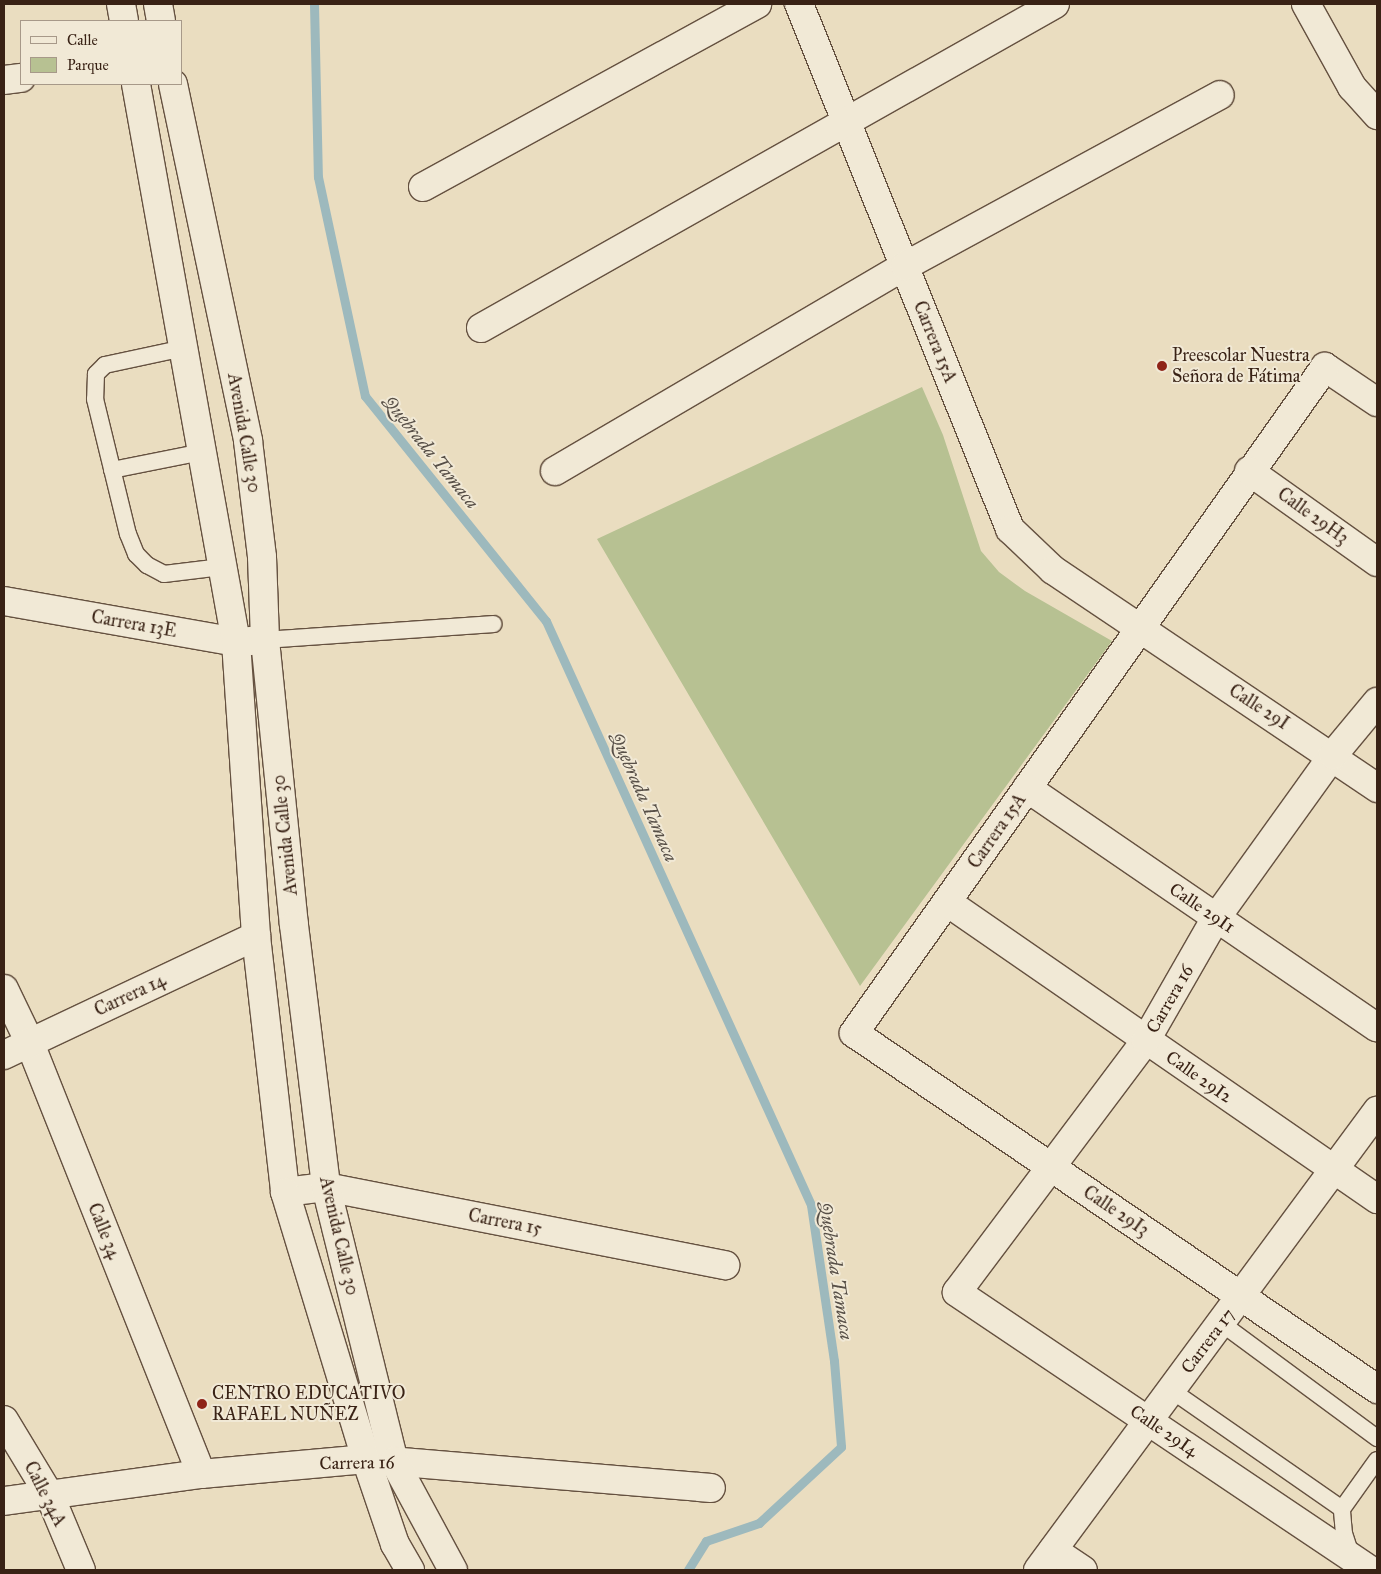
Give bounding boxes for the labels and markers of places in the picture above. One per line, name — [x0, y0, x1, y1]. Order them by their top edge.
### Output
place label: Preescolar Nuestra Señora de Fátima — [1172, 345, 1310, 388]
marker: Preescolar Nuestra Señora de Fátima — [1156, 360, 1168, 372]
place label: CENTRO EDUCATIVO RAFAEL NUÑEZ — [212, 1383, 406, 1426]
marker: CENTRO EDUCATIVO RAFAEL NUÑEZ — [196, 1398, 208, 1410]

